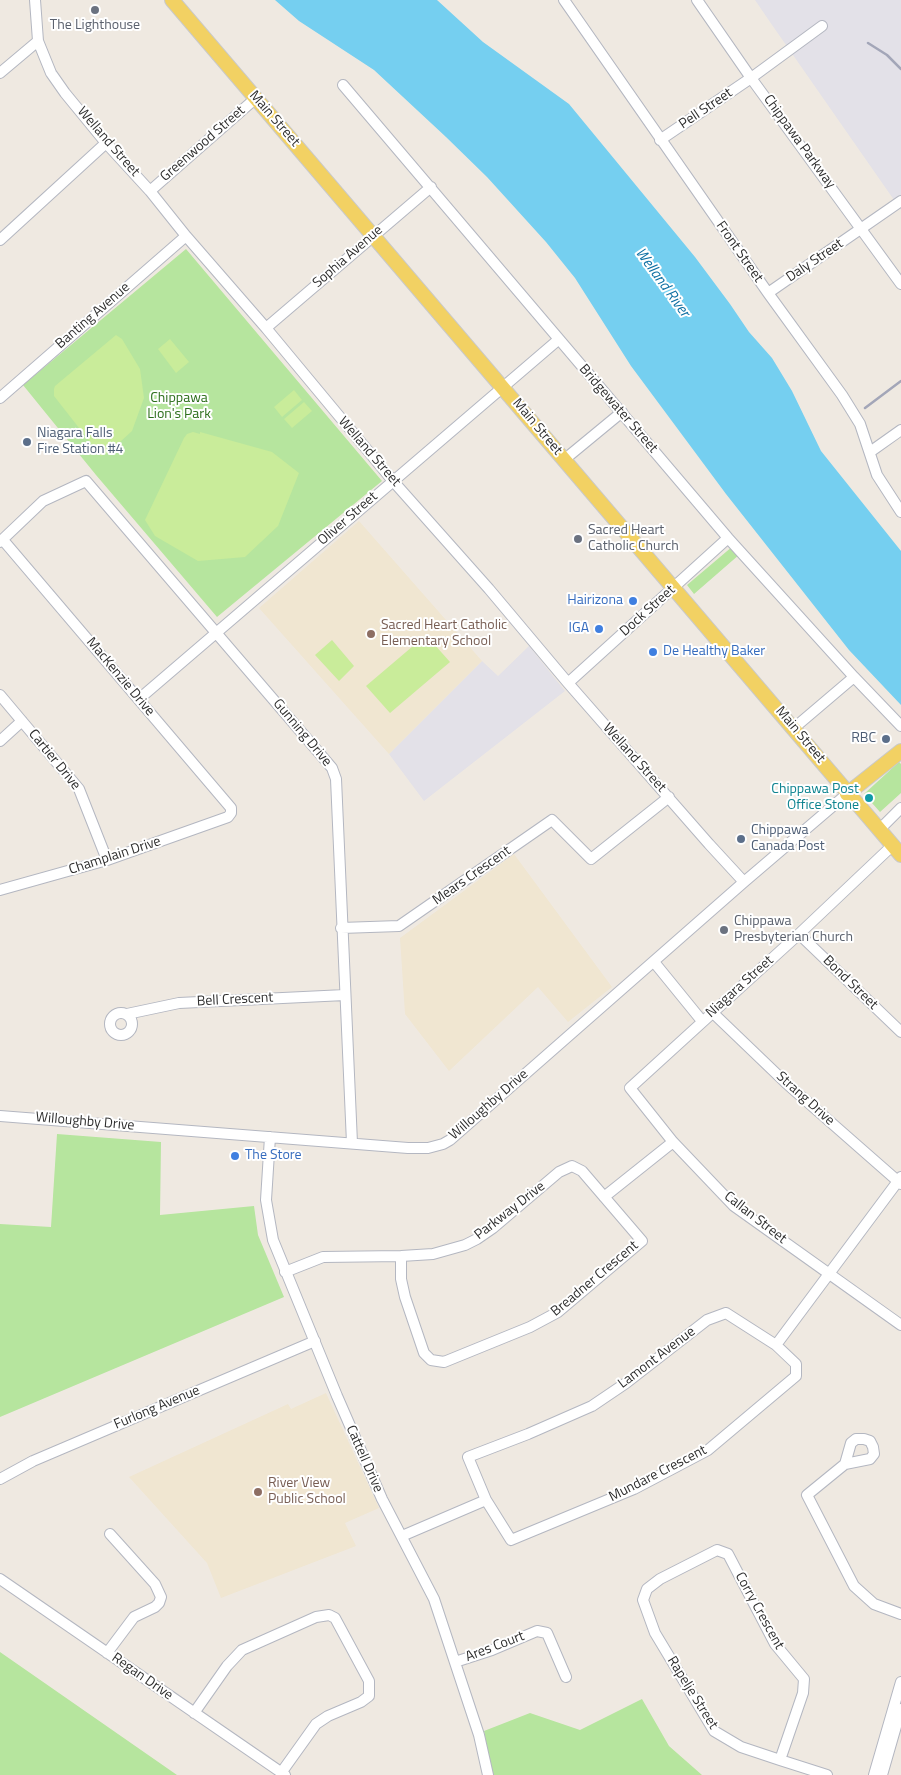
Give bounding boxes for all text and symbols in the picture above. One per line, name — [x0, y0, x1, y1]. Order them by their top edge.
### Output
marker: The Lighthouse — [89, 4, 101, 16]
place label: The Lighthouse — [50, 18, 140, 34]
street label: Pell Street — [676, 85, 736, 133]
street label: Main Street — [245, 88, 303, 150]
street label: Chippawa Parkway — [759, 92, 839, 192]
street label: Greenwood Street — [157, 103, 249, 185]
street label: Welland Street — [73, 104, 143, 180]
street label: Front Street — [712, 218, 766, 286]
street label: Sophia Avenue — [310, 222, 386, 292]
street label: Daly Street — [783, 236, 847, 286]
water label: Welland River — [631, 245, 693, 321]
street label: Banting Avenue — [53, 279, 133, 353]
street label: Bridgewater Street — [575, 361, 661, 457]
park label: Chippawa Lion's Park — [147, 391, 211, 424]
street label: Main Street — [509, 395, 565, 459]
street label: Welland Street — [334, 414, 404, 490]
place label: Niagara Falls Fire Station #4 — [37, 426, 123, 458]
marker: Niagara Falls Fire Station #4 — [21, 436, 33, 448]
street label: Oliver Street — [315, 489, 381, 549]
place label: Sacred Heart Catholic Church — [588, 523, 679, 556]
marker: Sacred Heart Catholic Church — [572, 533, 584, 545]
street label: Dock Street — [617, 582, 679, 640]
place label: Hairizona — [567, 593, 623, 609]
marker: Hairizona — [627, 595, 639, 607]
place label: Sacred Heart Catholic Elementary School — [381, 618, 507, 650]
place label: IGA — [569, 621, 589, 637]
marker: IGA — [593, 623, 605, 635]
marker: Sacred Heart Catholic Elementary School — [365, 628, 377, 640]
street label: MacKenzie Drive — [82, 634, 158, 720]
place label: De Healthy Baker — [663, 644, 765, 660]
marker: De Healthy Baker — [647, 646, 659, 658]
street label: Gunning Drive — [269, 696, 335, 770]
street label: Main Street — [772, 703, 828, 767]
street label: Welland Street — [599, 720, 669, 796]
street label: Cartier Drive — [24, 726, 84, 794]
place label: RBC — [851, 731, 876, 747]
marker: RBC — [880, 733, 892, 745]
place label: Chippawa Post Office Stone — [771, 782, 859, 814]
marker: Chippawa Post Office Stone — [863, 792, 875, 804]
place label: Chippawa Canada Post — [751, 823, 825, 856]
street label: Champlain Drive — [67, 833, 163, 879]
marker: Chippawa Canada Post — [735, 833, 747, 845]
street label: Mears Crescent — [430, 843, 514, 909]
place label: Chippawa Presbyterian Church — [734, 914, 853, 946]
marker: Chippawa Presbyterian Church — [718, 924, 730, 936]
street label: Niagara Street — [703, 952, 777, 1022]
street label: Bond Street — [819, 953, 881, 1013]
street label: Bell Crescent — [196, 990, 274, 1010]
street label: Willoughby Drive — [446, 1066, 532, 1144]
street label: Strang Drive — [772, 1068, 838, 1130]
street label: Willoughby Drive — [35, 1109, 135, 1135]
place label: The Store — [245, 1148, 302, 1164]
marker: The Store — [229, 1150, 241, 1162]
street label: Parkway Drive — [471, 1178, 549, 1244]
street label: Callan Street — [720, 1188, 790, 1248]
street label: Breadner Crescent — [548, 1238, 642, 1320]
street label: Lamont Avenue — [615, 1324, 699, 1392]
street label: Furlong Avenue — [112, 1382, 202, 1434]
street label: Cattell Drive — [342, 1423, 386, 1495]
street label: Mundare Crescent — [606, 1442, 710, 1506]
place label: River View Public School — [268, 1476, 346, 1508]
marker: River View Public School — [252, 1486, 264, 1498]
street label: Corry Crescent — [731, 1569, 787, 1653]
street label: Ares Court — [463, 1628, 527, 1666]
street label: Regan Drive — [108, 1650, 176, 1704]
street label: Rapelje Street — [663, 1654, 721, 1732]

